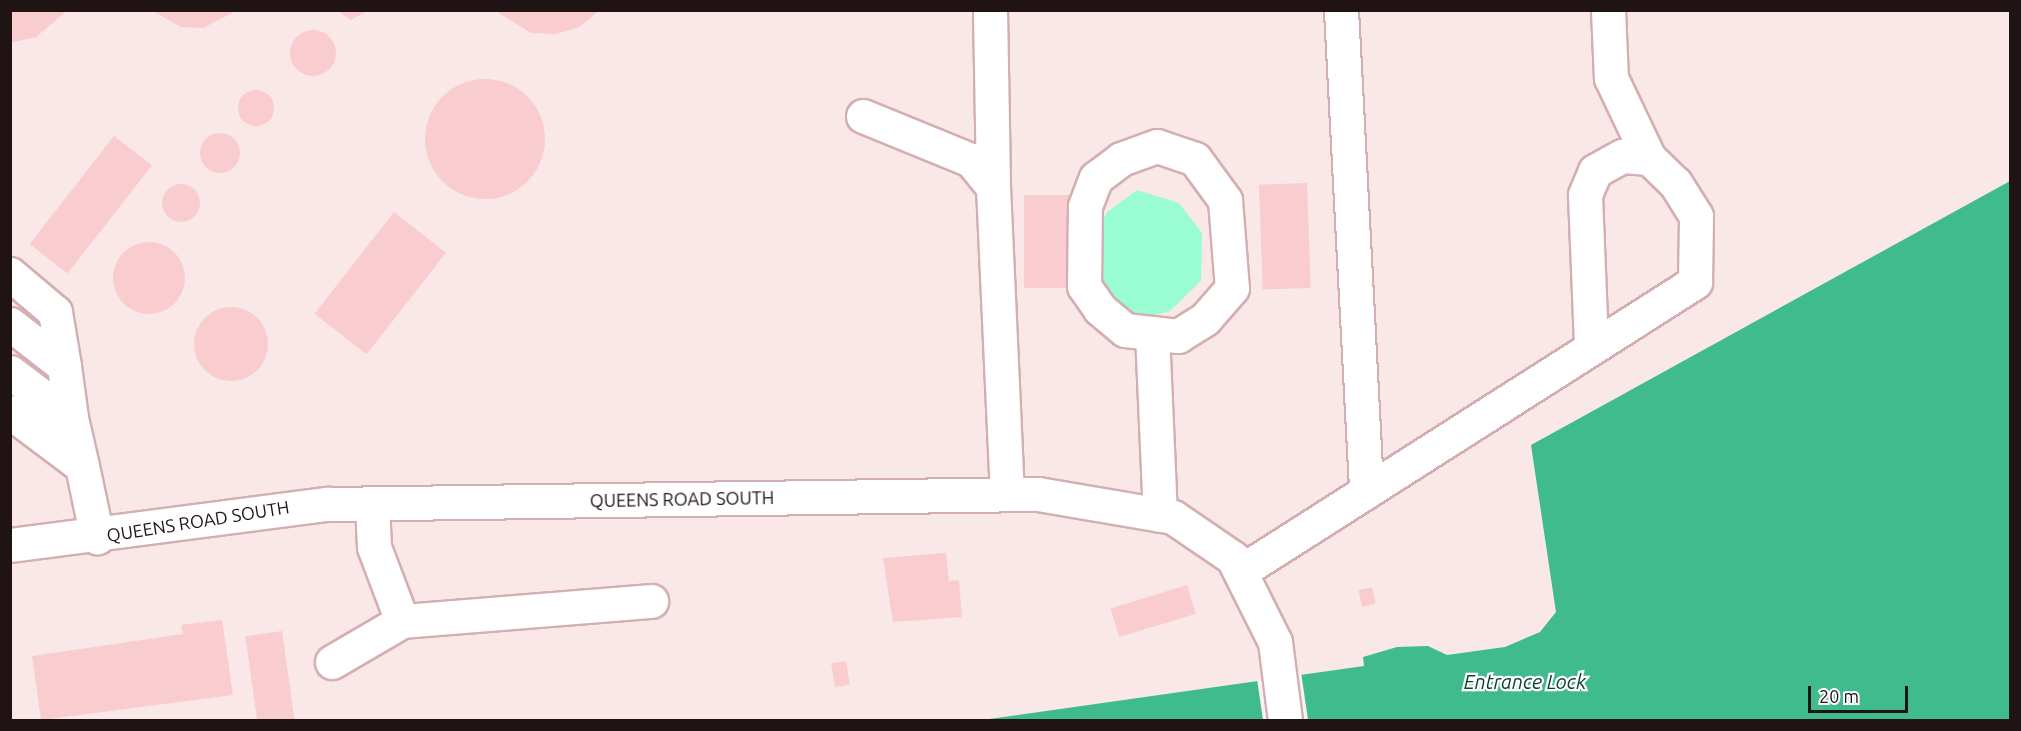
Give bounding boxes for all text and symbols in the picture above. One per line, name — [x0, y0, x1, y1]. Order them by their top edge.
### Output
street label: QUEENS ROAD SOUTH — [590, 487, 774, 511]
street label: QUEENS ROAD SOUTH — [105, 496, 291, 546]
water label: Entrance Lock — [1464, 669, 1586, 693]
scale bar — [1811, 674, 1912, 712]
text: 20 m — [1819, 686, 1859, 706]

